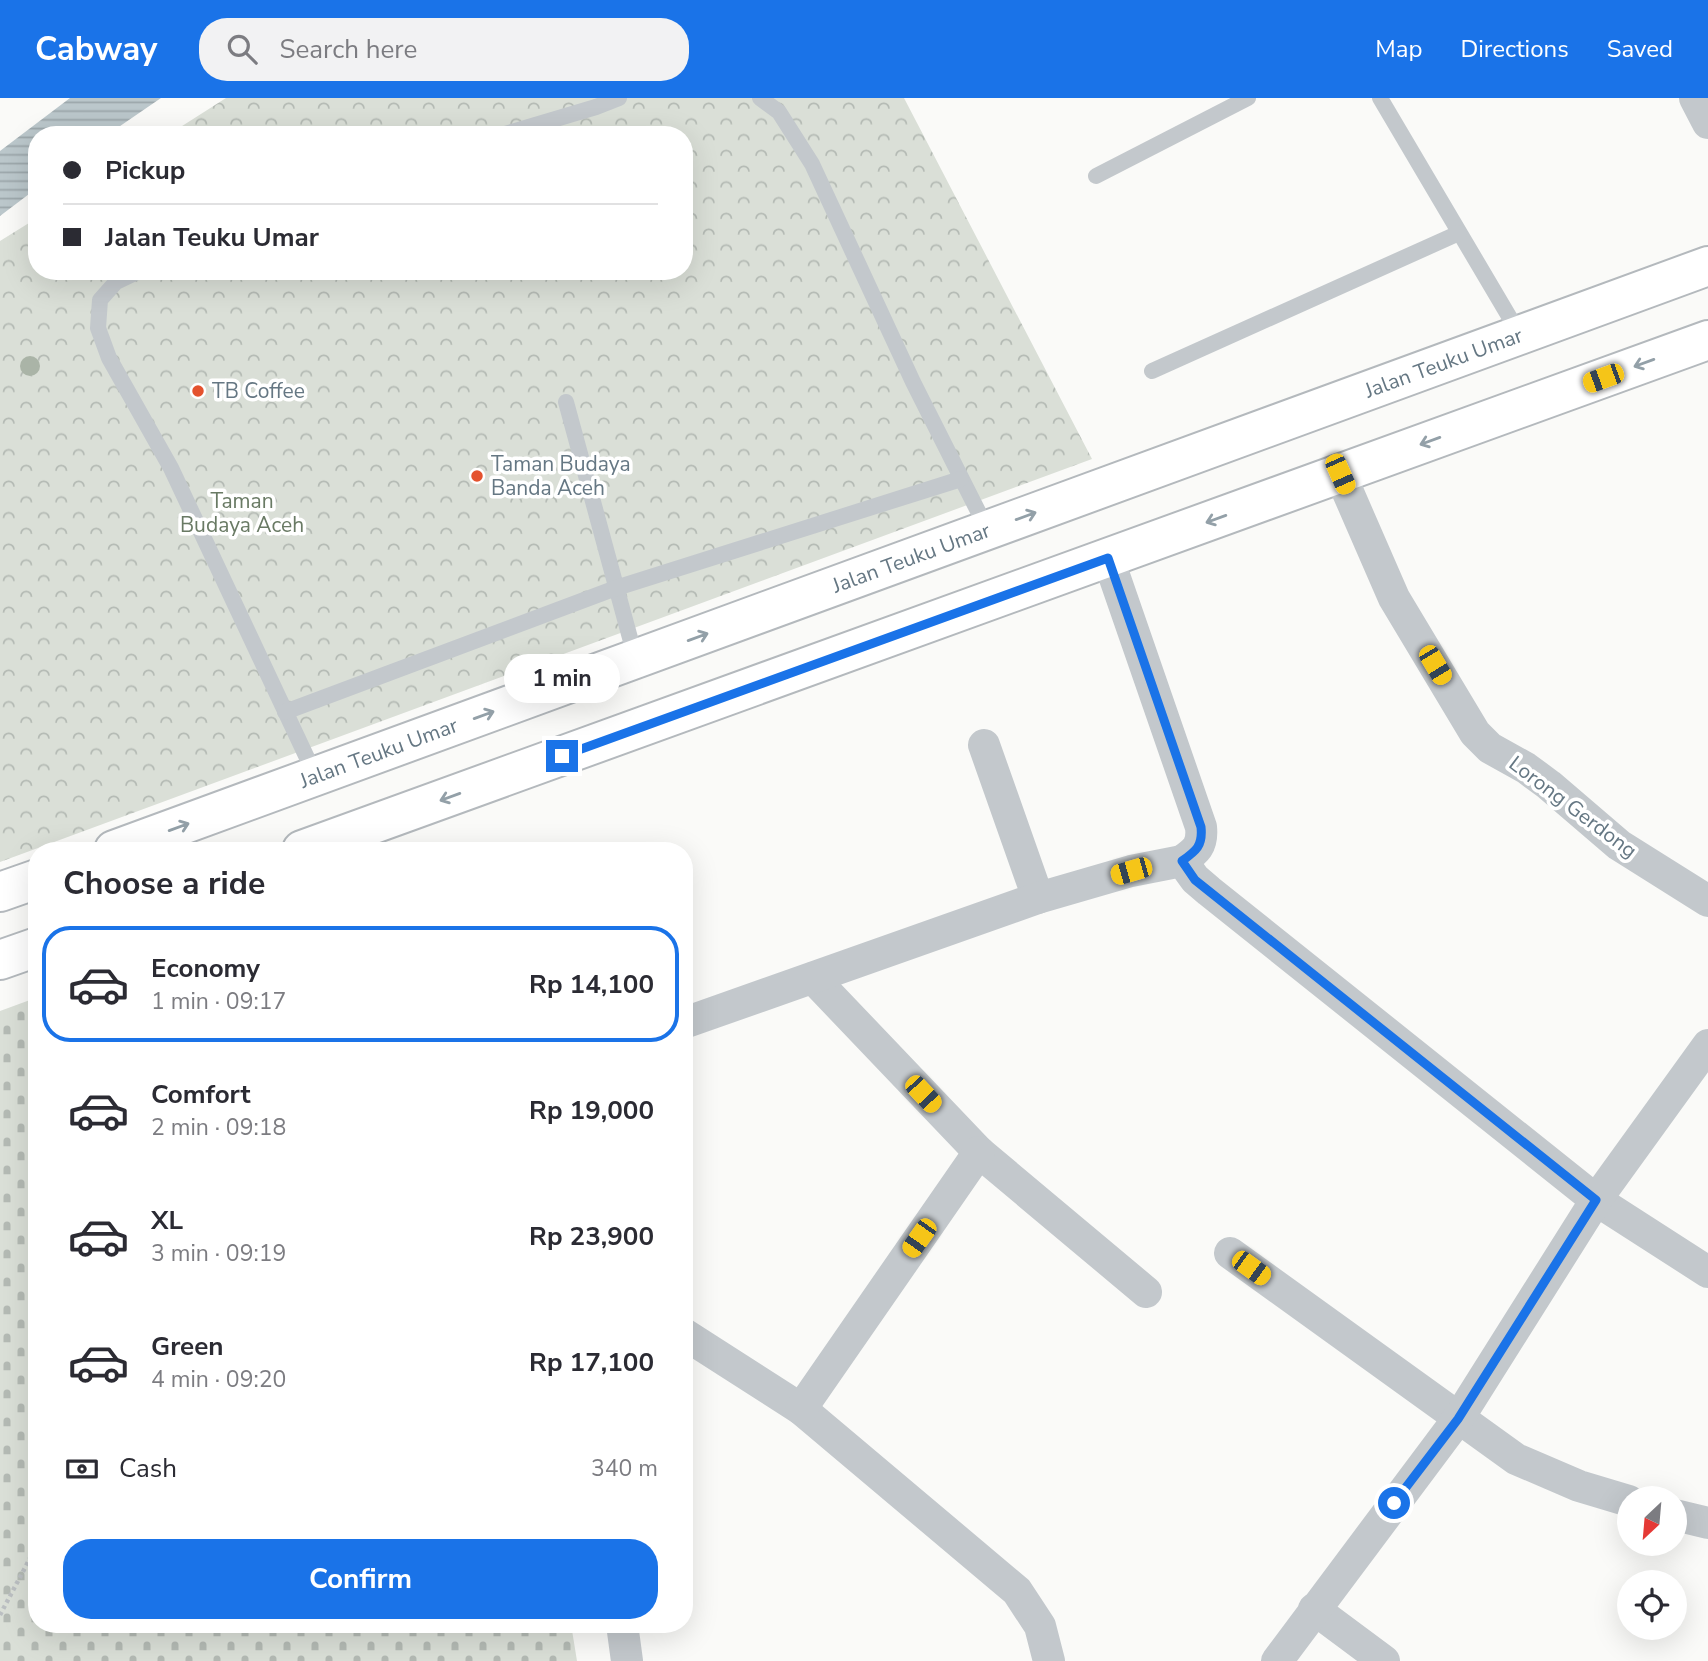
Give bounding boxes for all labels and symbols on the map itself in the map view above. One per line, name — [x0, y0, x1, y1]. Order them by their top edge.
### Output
street label: Jalan Teuku Umar — [1360, 321, 1527, 405]
one-way arrow — [1633, 358, 1655, 370]
car — [1580, 361, 1627, 395]
place label: TB Coffee — [212, 377, 305, 405]
marker: TB Coffee — [190, 383, 206, 399]
one-way arrow — [1420, 436, 1442, 448]
place label: Taman Budaya Banda Aceh — [491, 450, 631, 502]
car — [1322, 451, 1359, 497]
marker: Taman Budaya Banda Aceh — [469, 468, 485, 484]
park label: Taman Budaya Aceh — [180, 487, 304, 539]
one-way arrow — [1015, 509, 1037, 522]
one-way arrow — [1206, 513, 1228, 526]
street label: Jalan Teuku Umar — [827, 516, 995, 600]
one-way arrow — [686, 630, 708, 642]
car — [1416, 642, 1455, 688]
callout: 1 min — [504, 654, 620, 704]
one-way arrow — [473, 708, 495, 720]
street label: Jalan Teuku Umar — [295, 711, 462, 795]
route end — [546, 740, 578, 772]
street label: Lorong Gerdong — [1503, 750, 1643, 864]
one-way arrow — [439, 792, 461, 804]
one-way arrow — [167, 820, 189, 832]
car — [1108, 855, 1155, 887]
car — [901, 1071, 946, 1117]
car — [899, 1215, 940, 1261]
car — [1228, 1247, 1275, 1289]
north arrow — [1617, 1486, 1687, 1556]
route start — [1378, 1487, 1410, 1519]

